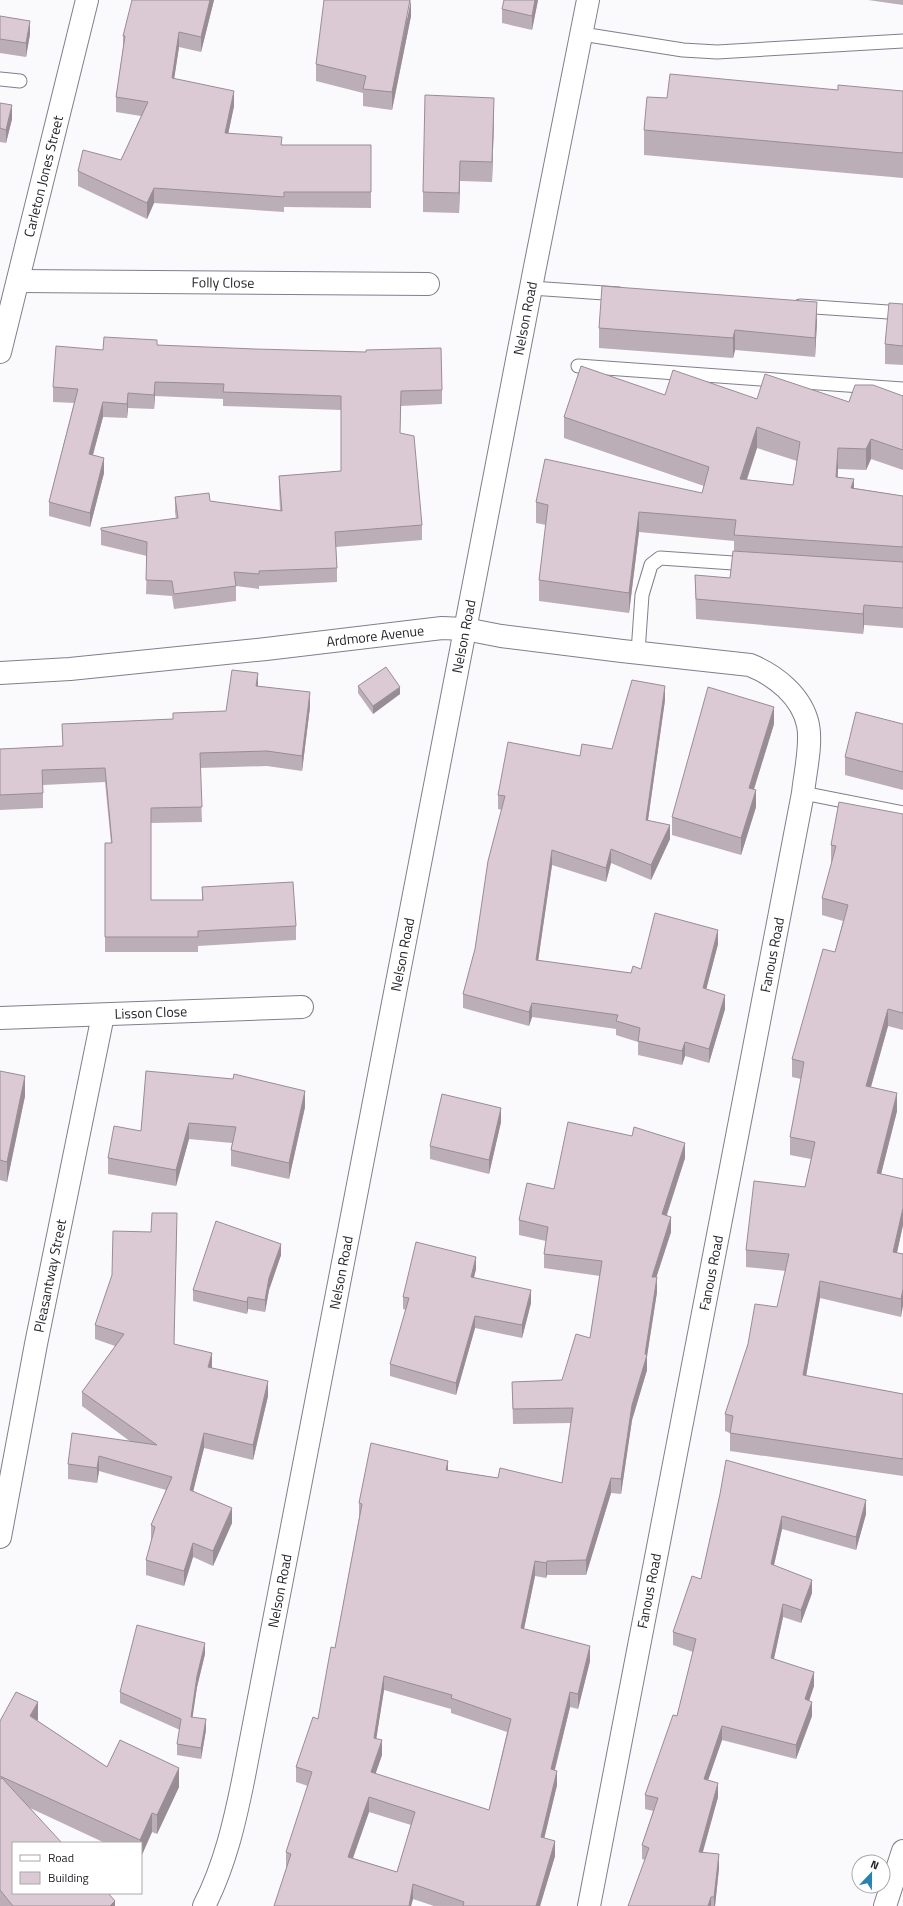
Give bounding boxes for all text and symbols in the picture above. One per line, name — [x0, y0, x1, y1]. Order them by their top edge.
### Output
street label: Carleton Jones Street — [18, 113, 68, 239]
street label: Folly Close — [192, 271, 254, 293]
street label: Nelson Road — [507, 280, 542, 357]
street label: Nelson Road — [446, 598, 481, 675]
street label: Ardmore Avenue — [325, 619, 425, 652]
street label: Nelson Road — [385, 916, 419, 993]
street label: Fanous Road — [754, 916, 789, 994]
street label: Lisson Close — [114, 1000, 188, 1024]
street label: Pleasantway Street — [28, 1217, 71, 1334]
street label: Nelson Road — [323, 1234, 358, 1311]
street label: Fanous Road — [693, 1234, 728, 1312]
street label: Nelson Road — [262, 1552, 297, 1629]
street label: Fanous Road — [631, 1552, 666, 1630]
legend — [12, 1842, 142, 1894]
text: Road — [48, 1848, 74, 1867]
north arrow — [851, 1854, 891, 1894]
text: N — [868, 1856, 881, 1874]
text: Building — [48, 1868, 89, 1887]

